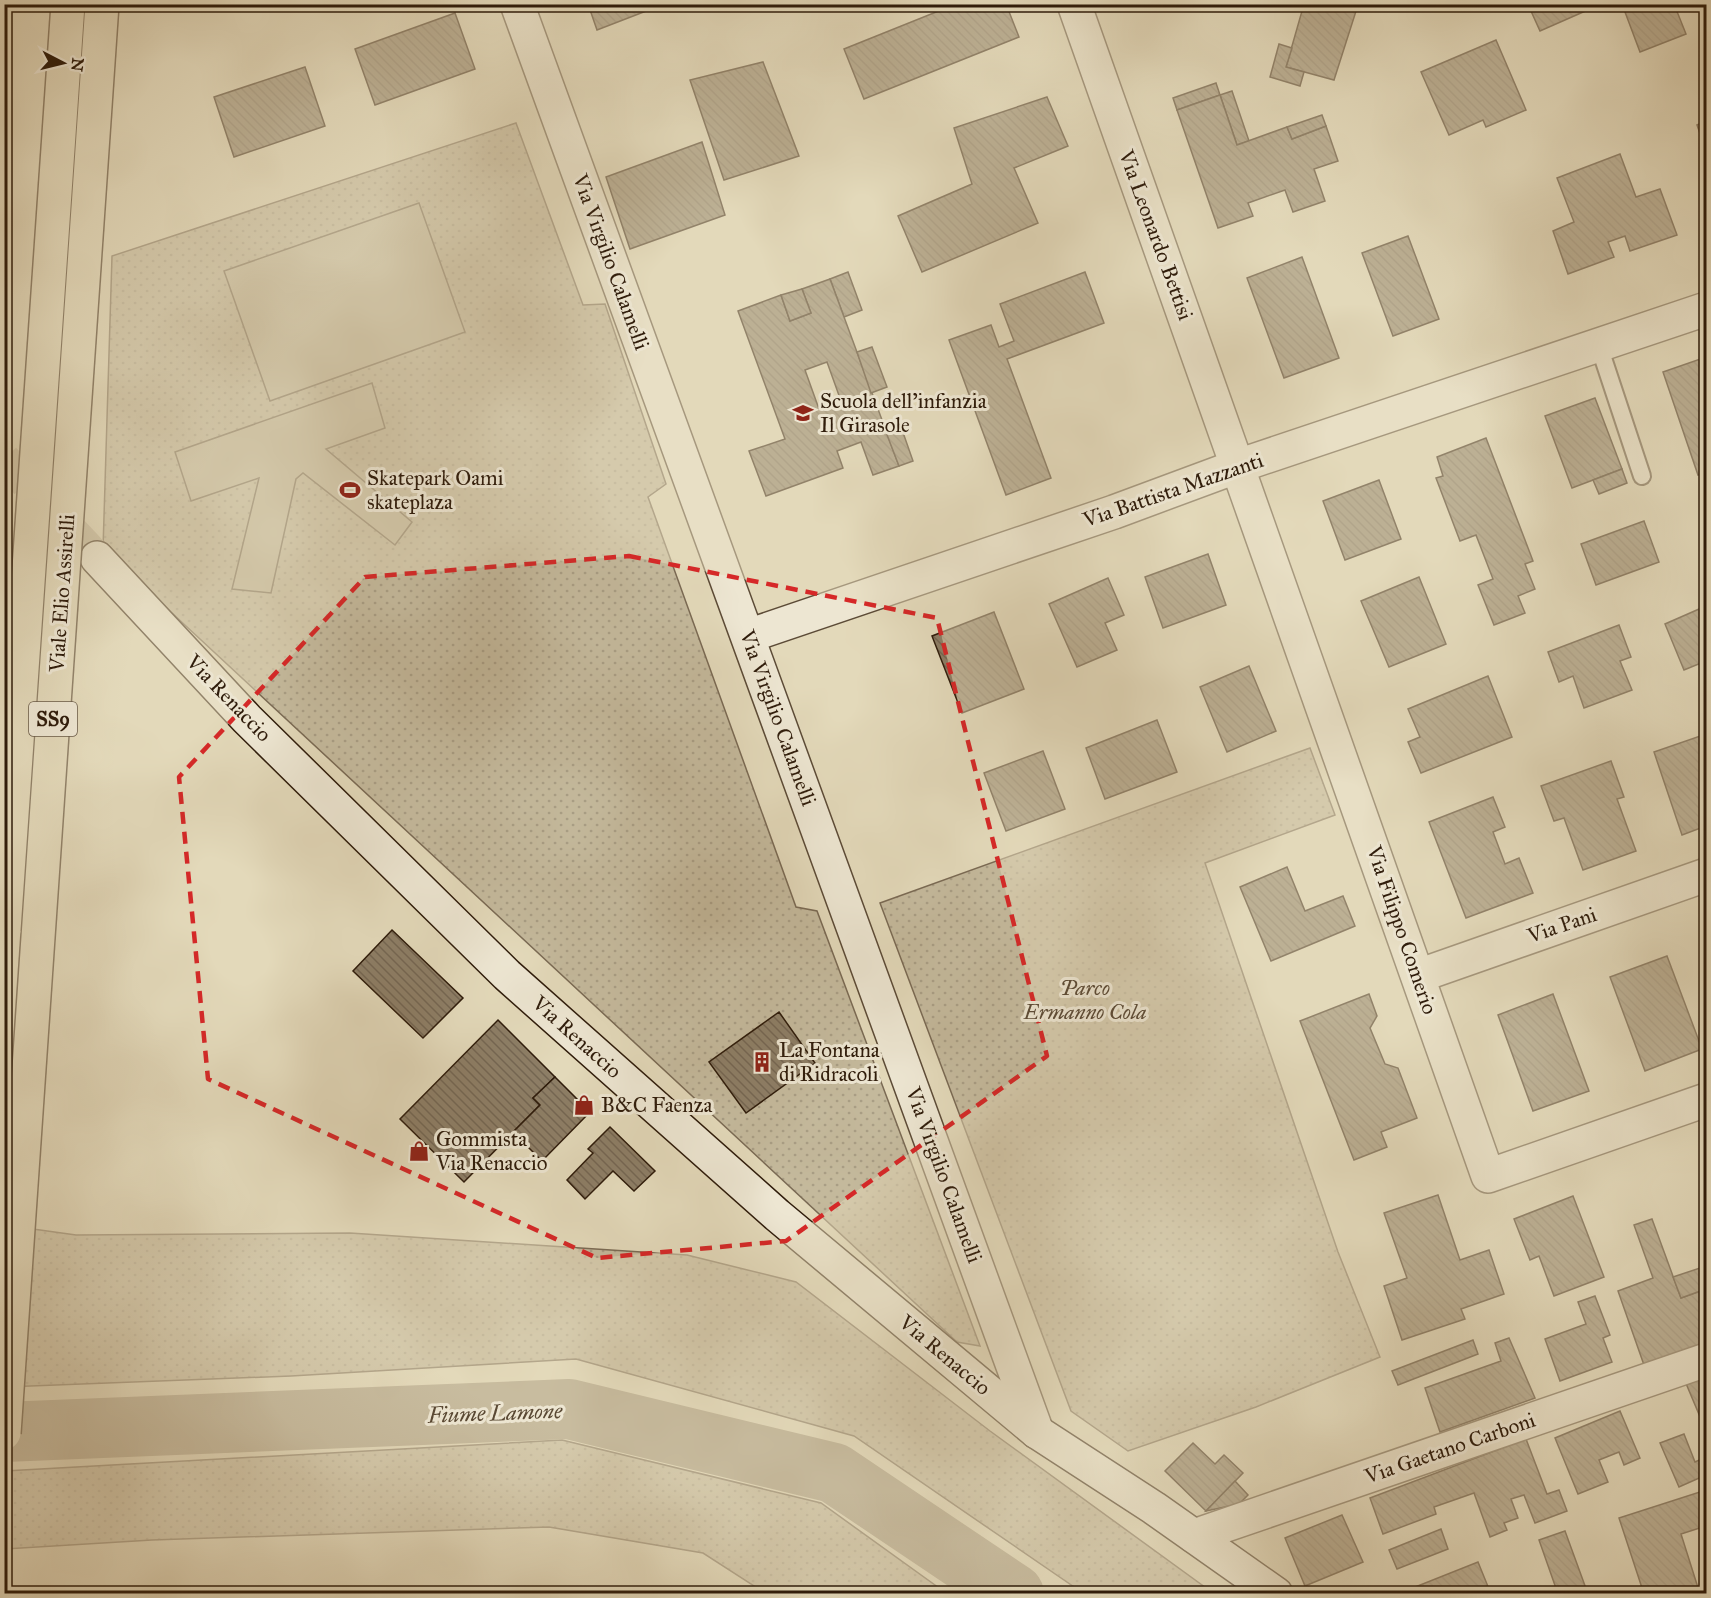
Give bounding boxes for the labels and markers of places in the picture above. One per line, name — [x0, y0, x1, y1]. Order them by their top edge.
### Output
place label: Scuola dell'infanzia Il Girasole — [820, 388, 987, 438]
school or university icon: Scuola dell'infanzia Il Girasole — [791, 401, 815, 425]
place label: Skatepark Oami skateplaza — [367, 465, 504, 515]
sports icon: Skatepark Oami skateplaza — [338, 478, 362, 502]
place label: La Fontana di Ridracoli — [779, 1037, 880, 1087]
building icon: La Fontana di Ridracoli — [750, 1050, 774, 1074]
place label: B&C Faenza — [601, 1092, 712, 1118]
shop icon: B&C Faenza — [572, 1093, 596, 1117]
place label: Gommista Via Renaccio — [435, 1126, 548, 1176]
shop icon: Gommista Via Renaccio — [407, 1139, 431, 1163]

